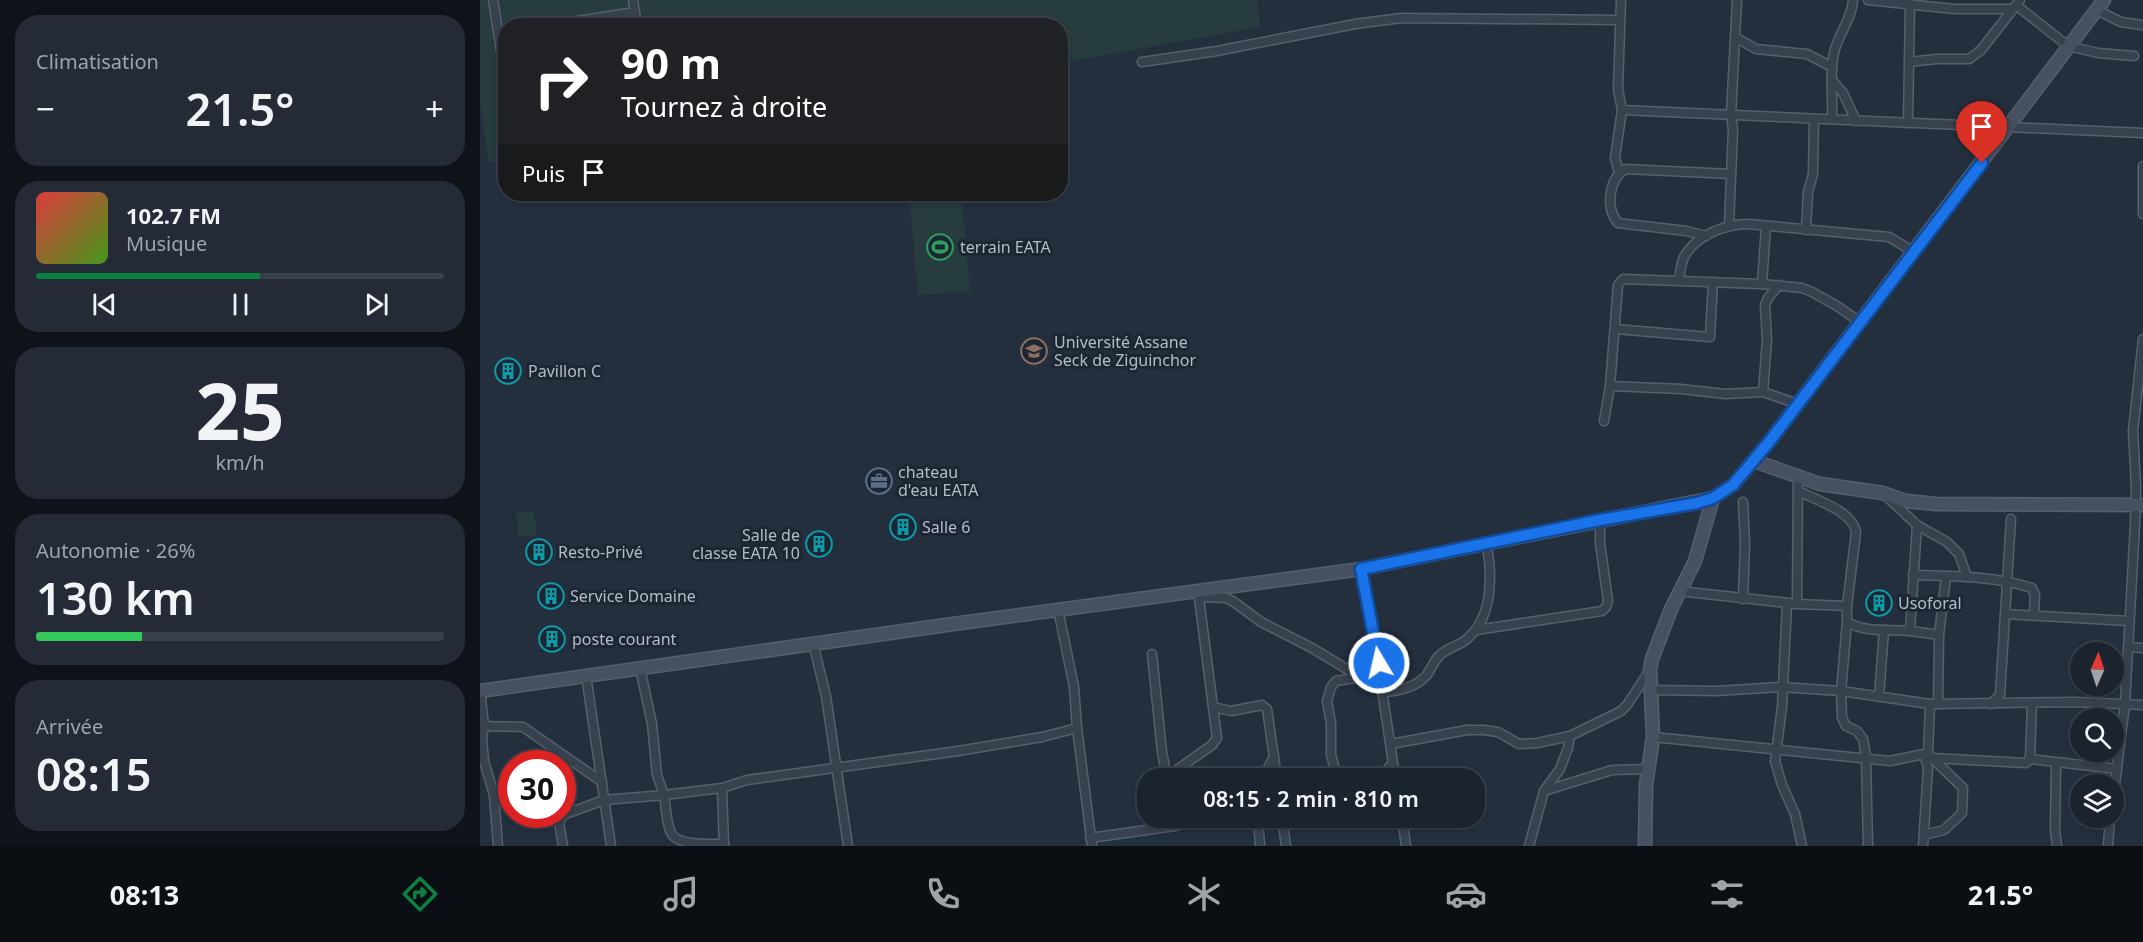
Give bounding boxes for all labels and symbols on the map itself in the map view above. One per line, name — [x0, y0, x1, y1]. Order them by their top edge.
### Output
pin — [1956, 101, 2007, 163]
sports icon: terrain EATA — [925, 232, 955, 262]
place label: terrain EATA — [960, 236, 1052, 258]
place label: Université Assane Seck de Ziguinchor — [1054, 331, 1196, 371]
school or university icon: Université Assane Seck de Ziguinchor — [1019, 336, 1049, 366]
building icon: Pavillon C — [493, 356, 523, 386]
place label: Pavillon C — [528, 360, 601, 382]
place label: chateau d'eau EATA — [898, 461, 979, 501]
office icon: chateau d'eau EATA — [864, 466, 894, 496]
building icon: Salle 6 — [888, 512, 918, 542]
place label: Salle 6 — [922, 516, 970, 538]
place label: Salle de classe EATA 10 — [692, 524, 800, 564]
building icon: Salle de classe EATA 10 — [804, 529, 834, 559]
building icon: Resto-Privé — [524, 537, 554, 567]
place label: Resto-Privé — [558, 541, 643, 563]
building icon: Service Domaine — [536, 581, 566, 611]
place label: Service Domaine — [570, 585, 696, 607]
building icon: Usoforal — [1864, 588, 1894, 618]
place label: Usoforal — [1898, 592, 1962, 614]
building icon: poste courant — [537, 624, 567, 654]
place label: poste courant — [572, 628, 677, 650]
position arrow — [1347, 631, 1411, 695]
north arrow — [2070, 642, 2124, 696]
speed limit sign: 30 — [498, 750, 576, 828]

